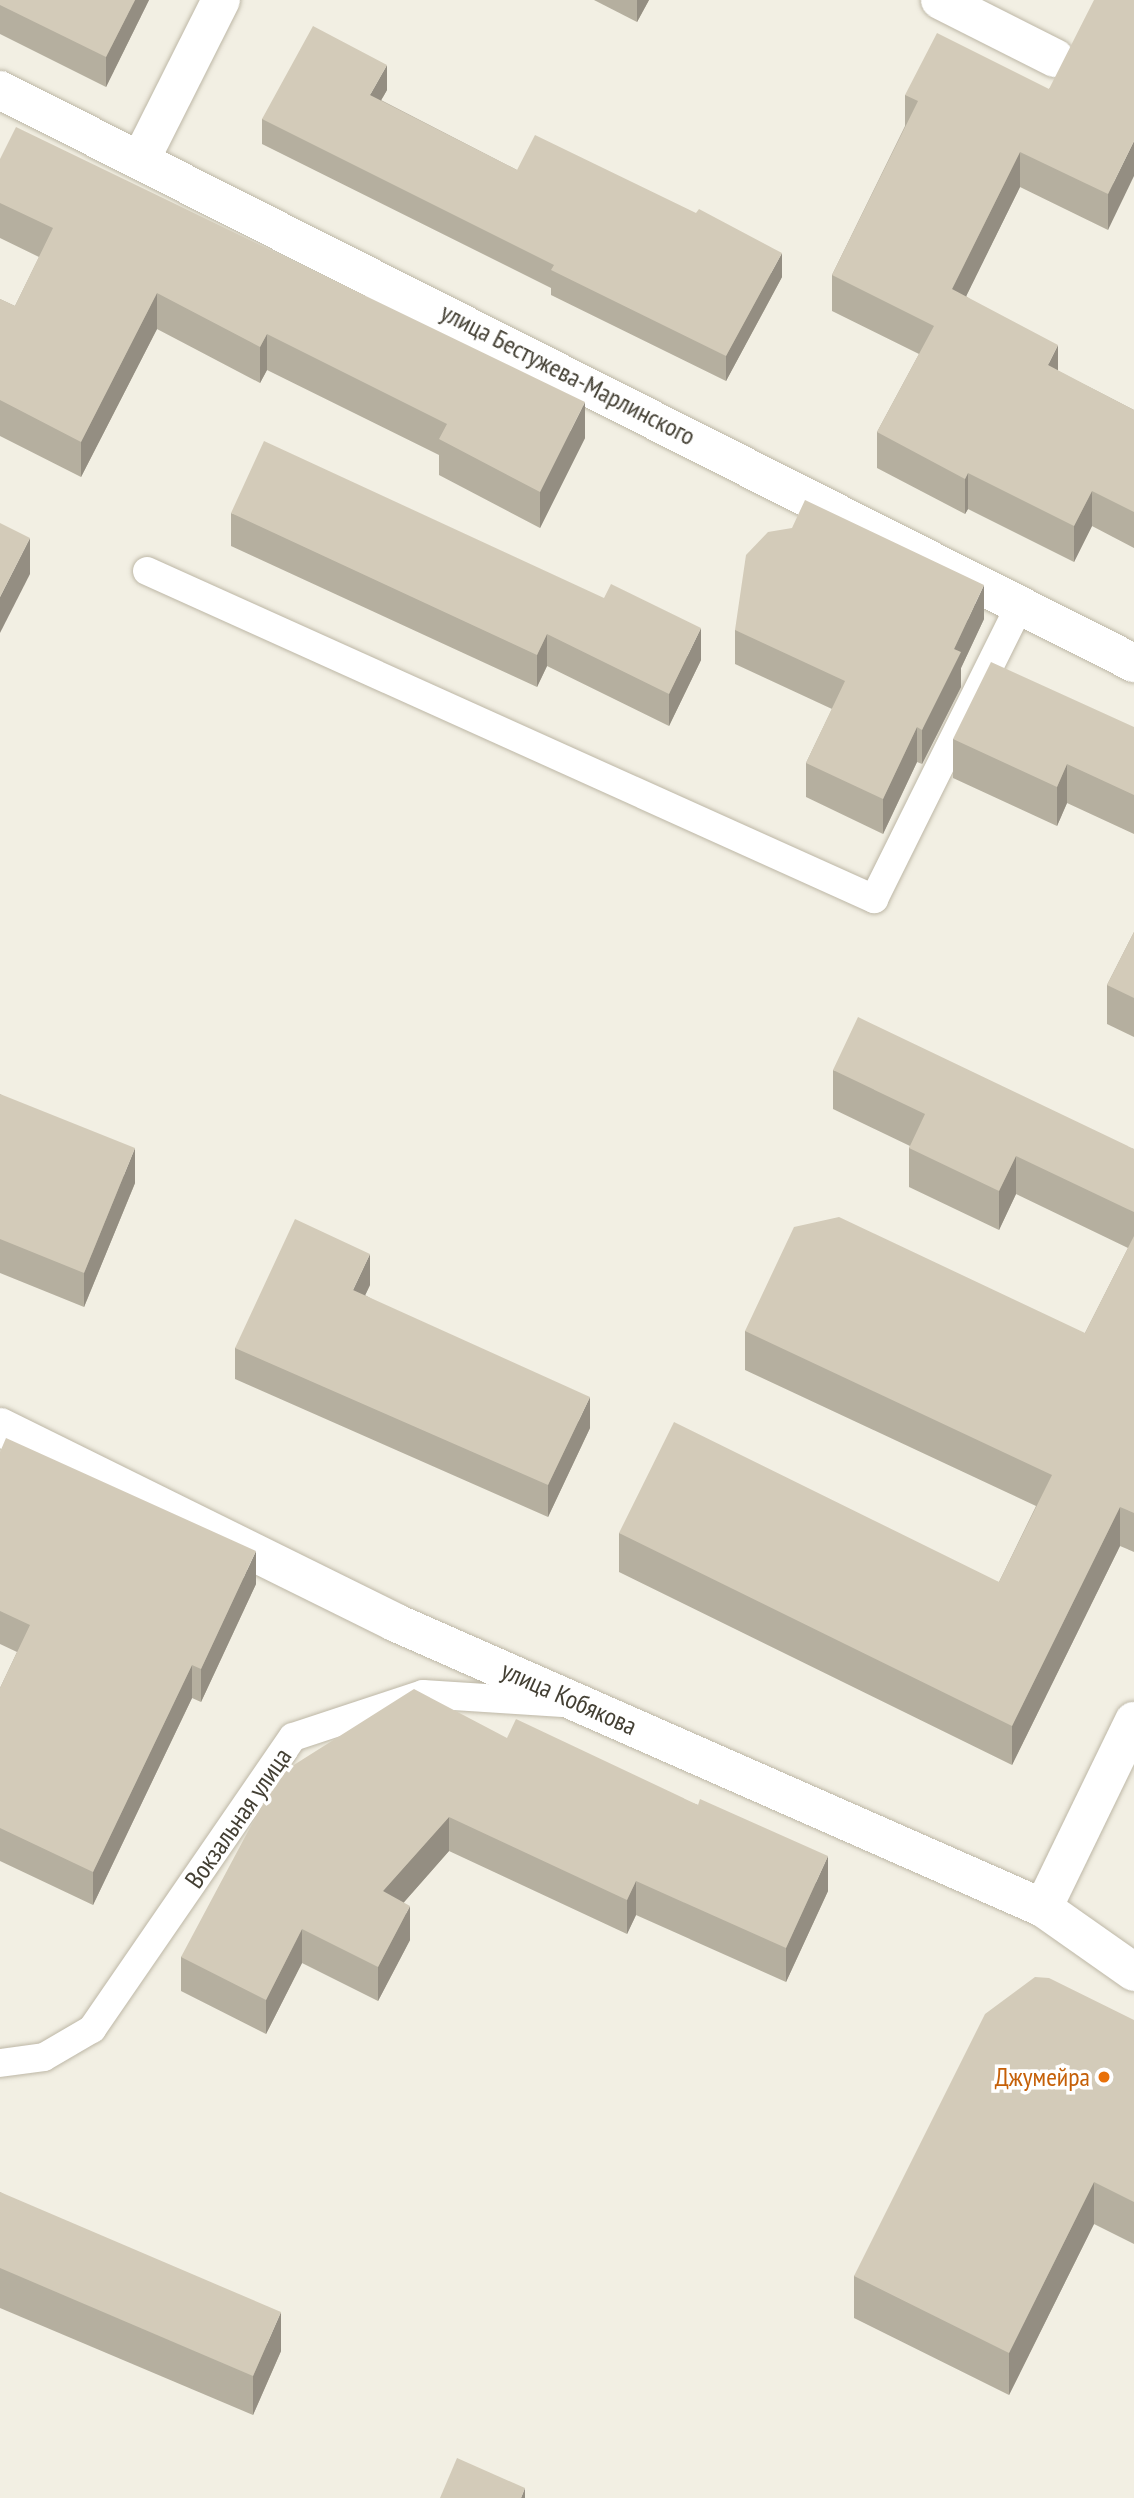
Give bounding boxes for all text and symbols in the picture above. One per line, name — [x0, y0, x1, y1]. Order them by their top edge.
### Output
street label: улица Бестужева-Марлинского — [436, 296, 700, 452]
street label: улица Кобякова — [496, 1654, 642, 1742]
street label: Вокзальная улица — [178, 1742, 298, 1894]
place label: Джумейра — [995, 2061, 1090, 2093]
marker: Джумейра — [1096, 2069, 1112, 2085]

